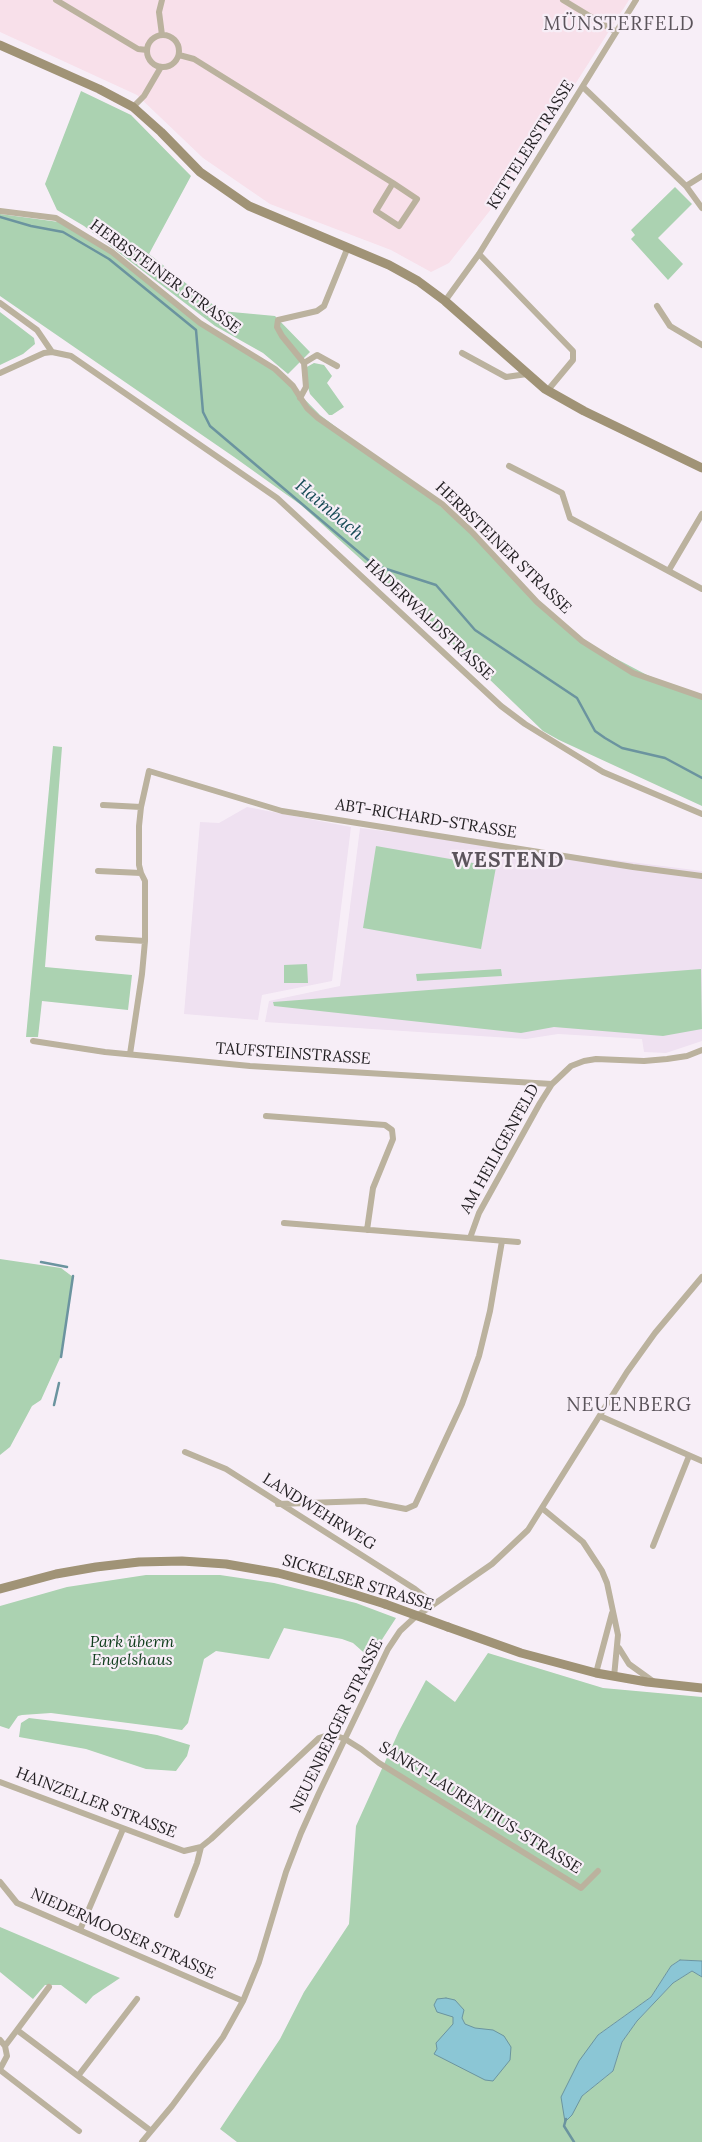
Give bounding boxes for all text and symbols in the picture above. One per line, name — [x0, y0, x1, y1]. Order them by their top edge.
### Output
district label: MÜNSTERFELD — [542, 14, 696, 36]
street label: KETTELERSTRASSE — [483, 77, 579, 213]
street label: HERBSTEINER STRASSE — [86, 216, 244, 338]
water label: Haimbach — [290, 475, 368, 545]
street label: HERBSTEINER STRASSE — [431, 478, 575, 618]
street label: HADERWALDSTRASSE — [361, 555, 497, 685]
street label: ABT-RICHARD-STRASSE — [334, 795, 518, 843]
district label: WESTEND — [451, 848, 565, 874]
street label: TAUFSTEINSTRASSE — [215, 1039, 371, 1069]
street label: AM HEILIGENFELD — [456, 1081, 544, 1217]
district label: NEUENBERG — [565, 1395, 693, 1417]
street label: LANDWEHRWEG — [259, 1469, 379, 1555]
street label: SICKELSER STRASSE — [280, 1551, 436, 1615]
park label: Park überm Engelshaus — [90, 1632, 174, 1670]
street label: NEUENBERGER STRASSE — [287, 1636, 387, 1816]
street label: SANKT-LAURENTIUS-STRASSE — [375, 1738, 585, 1878]
street label: HAINZELLER STRASSE — [13, 1763, 179, 1843]
street label: NIEDERMOOSER STRASSE — [27, 1884, 219, 1984]

